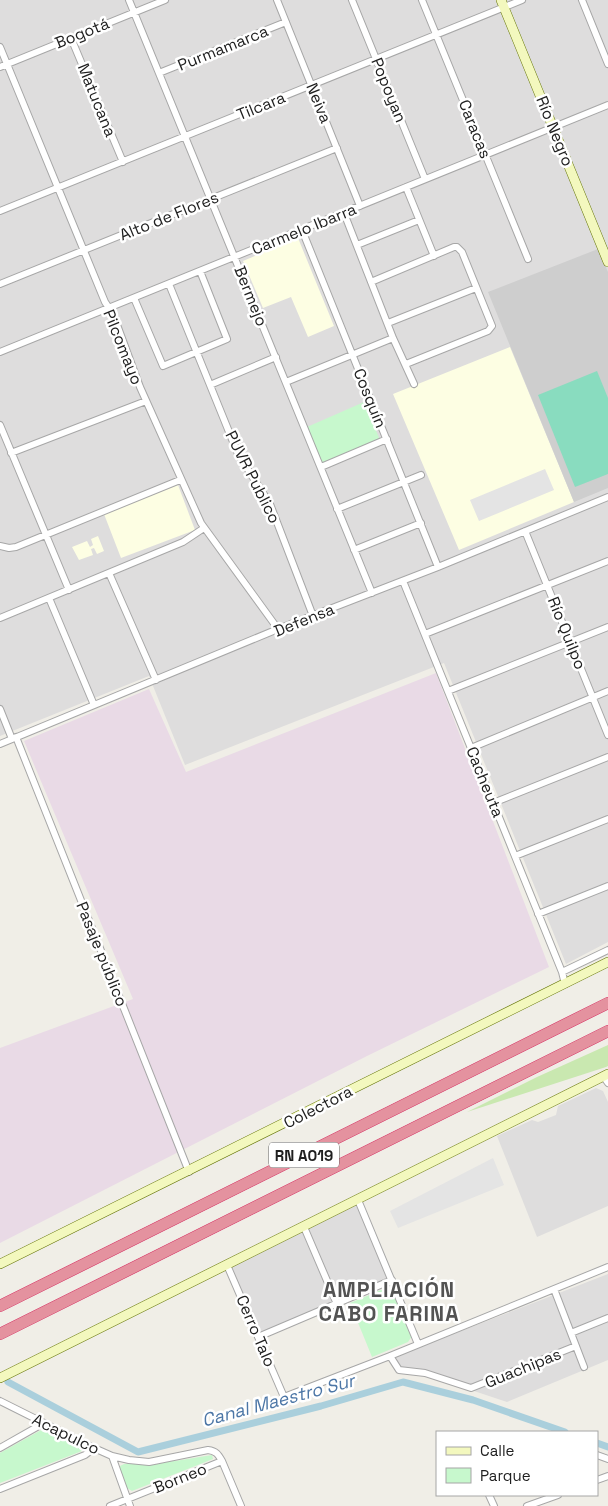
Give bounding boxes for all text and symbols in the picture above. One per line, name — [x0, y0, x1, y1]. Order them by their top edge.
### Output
street label: Bogotá — [52, 13, 112, 53]
street label: Purmamarca — [175, 20, 271, 76]
street label: Popoyan — [366, 54, 412, 126]
street label: Matucana — [73, 60, 121, 140]
street label: Neiva — [301, 80, 337, 126]
street label: Tilcara — [233, 87, 289, 125]
street label: Río Negro — [531, 93, 579, 169]
street label: Caracas — [454, 97, 496, 161]
street label: Alto de Flores — [116, 187, 222, 245]
street label: Carmelo Ibarra — [249, 198, 359, 260]
street label: Bermejo — [229, 263, 273, 329]
street label: Pilcomayo — [98, 306, 148, 388]
street label: Cosquín — [349, 365, 391, 431]
street label: PUVR Publico — [221, 427, 285, 527]
street label: Río Quilpo — [543, 594, 591, 672]
street label: Defensa — [271, 598, 337, 642]
street label: Cacheuta — [461, 744, 509, 820]
street label: Pasaje público — [71, 898, 133, 1010]
street label: Colectora — [280, 1081, 356, 1133]
road number: RN A019 — [269, 1142, 339, 1168]
district label: AMPLIACIÓN CABO FARINA — [319, 1276, 459, 1327]
street label: Cerro Talo — [231, 1292, 281, 1370]
street label: Guachipas — [482, 1343, 564, 1393]
water label: Canal Maestro Sur — [199, 1368, 359, 1431]
street label: Acapulco — [29, 1409, 103, 1459]
legend — [436, 1431, 598, 1496]
text: Calle — [480, 1441, 515, 1460]
street label: Borneo — [150, 1458, 210, 1498]
text: Parque — [480, 1466, 531, 1485]

